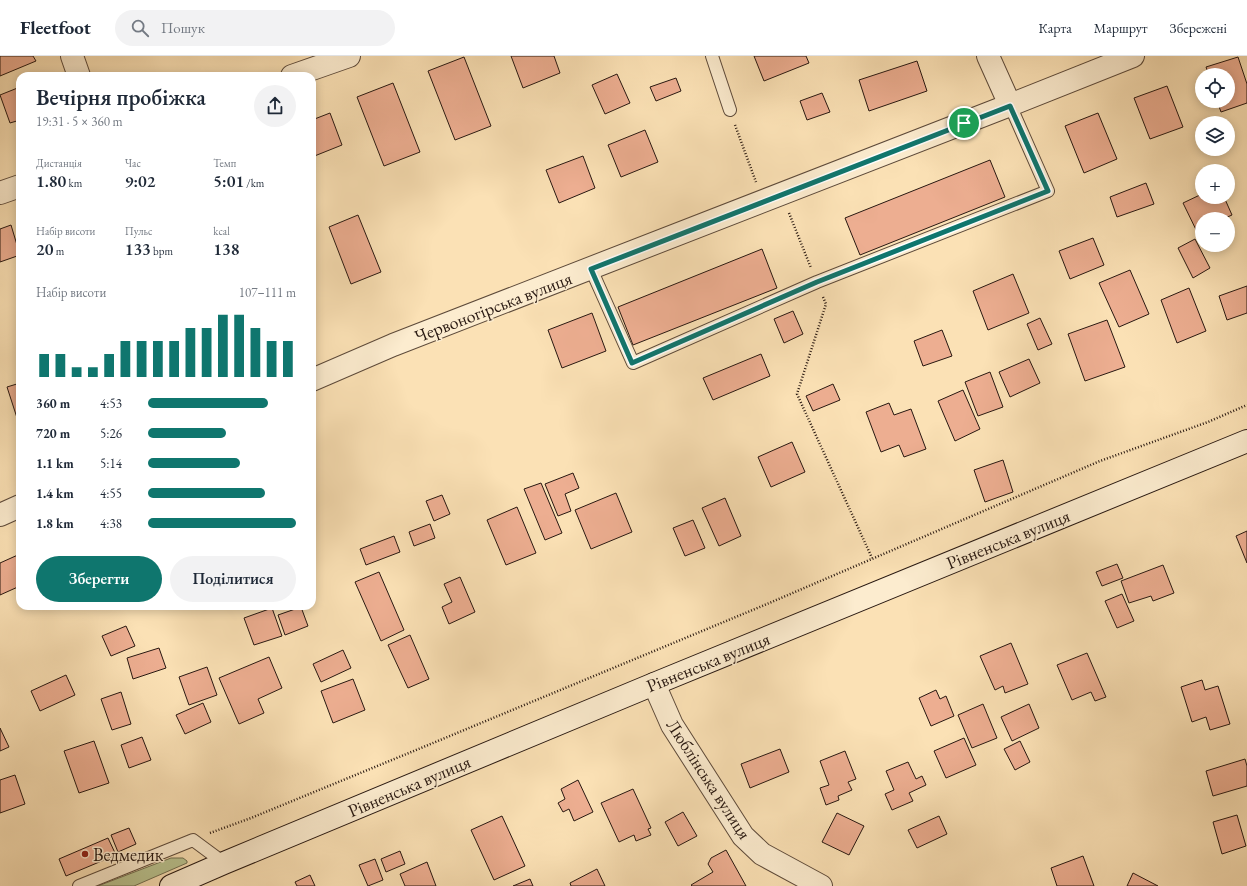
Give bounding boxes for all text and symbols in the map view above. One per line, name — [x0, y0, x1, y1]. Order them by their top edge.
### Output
search box — [115, 10, 395, 46]
text: Fleetfoot — [20, 15, 91, 40]
icon: search — [129, 17, 151, 39]
text: Пошук — [161, 18, 205, 37]
text: Карта — [1038, 19, 1072, 37]
text: Маршрут — [1094, 19, 1148, 37]
text: Збережені — [1170, 19, 1227, 37]
map controls — [1195, 68, 1235, 252]
button: locate — [1195, 68, 1235, 108]
text: Вечірня пробіжка — [36, 83, 206, 112]
button: share — [254, 85, 296, 127]
pin — [947, 106, 981, 140]
icon: arrive — [953, 112, 975, 134]
text: 19:31 · 5 × 360 m — [36, 113, 123, 130]
button: layers — [1195, 116, 1235, 156]
text: Дистанція — [36, 156, 82, 170]
text: Час — [125, 156, 141, 170]
text: Темп — [213, 156, 236, 170]
button: + — [1195, 164, 1235, 204]
text: 1.80 — [36, 170, 66, 192]
text: 9:02 — [125, 170, 155, 192]
text: 5:01 — [213, 170, 244, 192]
text: km — [66, 176, 82, 190]
text: /km — [244, 176, 264, 190]
button: − — [1195, 212, 1235, 252]
text: Набір висоти — [36, 224, 95, 238]
text: Пульс — [125, 224, 153, 238]
text: kcal — [213, 224, 230, 238]
text: 20 — [36, 238, 53, 260]
text: 133 — [125, 238, 151, 260]
text: 138 — [213, 238, 240, 260]
text: m — [53, 244, 64, 258]
text: bpm — [151, 244, 173, 258]
street label: Червоногірська вулиця — [411, 266, 575, 348]
text: Набір висоти — [36, 284, 106, 301]
text: 107–111 m — [239, 284, 296, 301]
text: 360 m — [36, 395, 70, 412]
text: 4:53 — [100, 395, 122, 412]
text: 720 m — [36, 425, 70, 442]
text: 5:26 — [100, 425, 122, 442]
text: 1.1 km — [36, 455, 74, 472]
text: 5:14 — [100, 455, 122, 472]
text: 1.4 km — [36, 485, 74, 502]
text: 4:55 — [100, 485, 122, 502]
street label: Рівненська вулиця — [943, 504, 1073, 574]
text: 1.8 km — [36, 515, 74, 532]
text: 4:38 — [100, 515, 122, 532]
button: Зберегти — [36, 556, 162, 602]
button: Поділитися — [170, 556, 296, 602]
street label: Рівненська вулиця — [643, 627, 773, 697]
street label: Люблінська вулиця — [662, 715, 756, 843]
street label: Рівненська вулиця — [344, 750, 474, 822]
place label: Ведмедик — [93, 843, 164, 866]
marker: Ведмедик — [80, 849, 90, 859]

